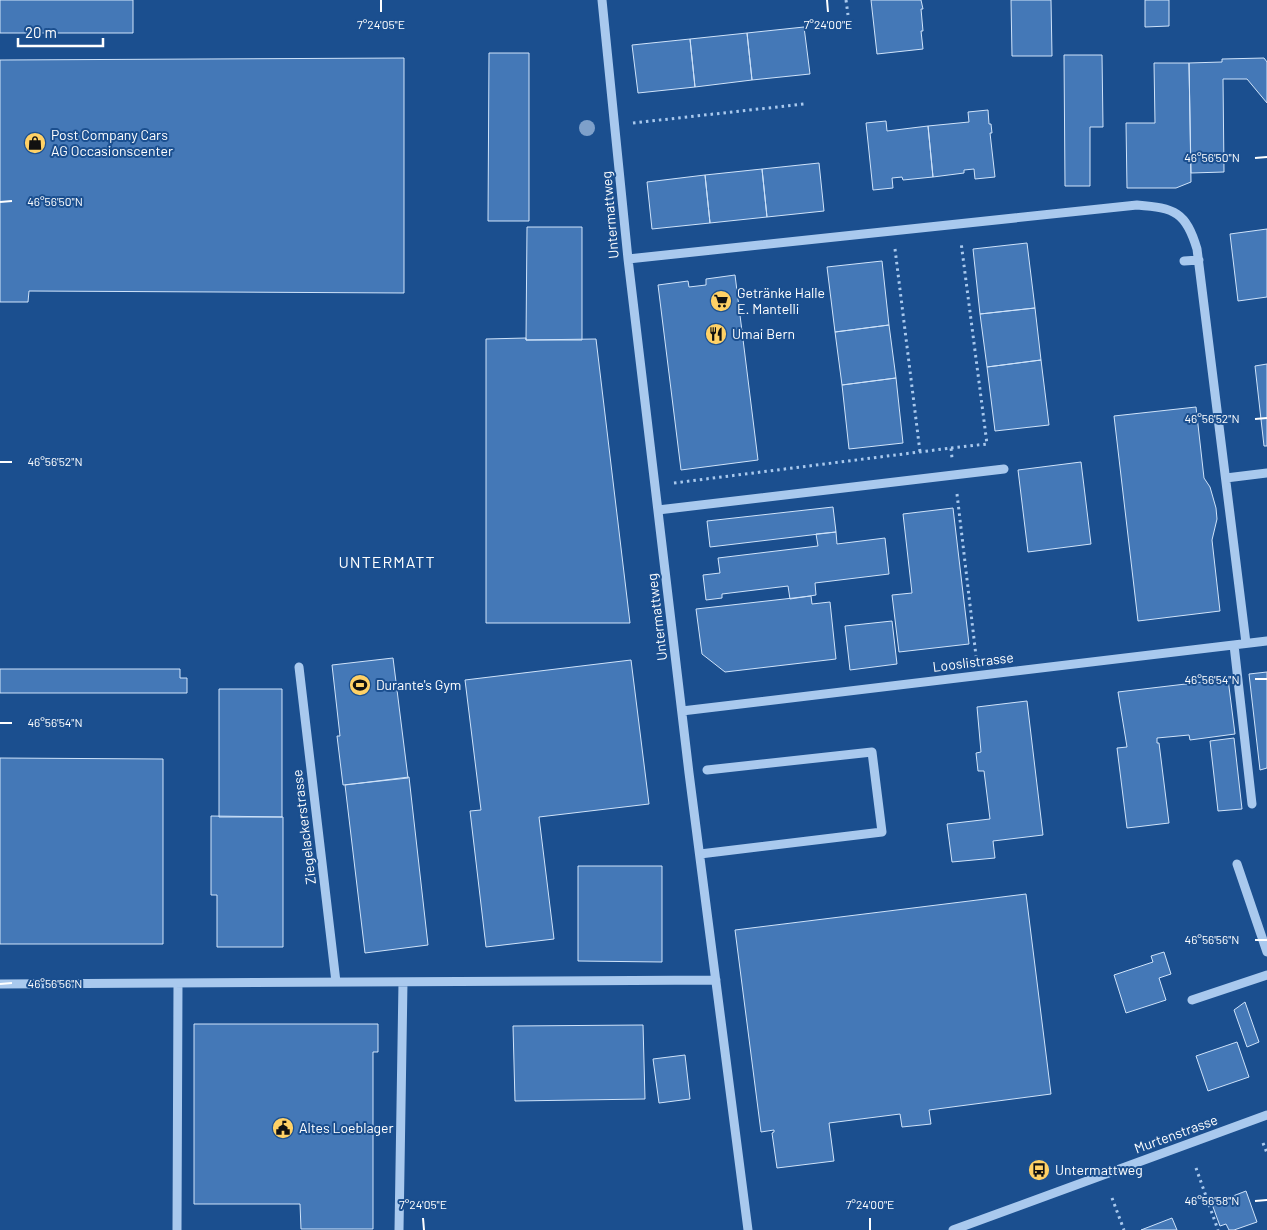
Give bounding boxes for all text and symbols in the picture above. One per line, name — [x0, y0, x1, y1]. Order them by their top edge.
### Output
scale bar — [18, 15, 102, 47]
text: 7°24'05"E — [357, 17, 405, 31]
text: 7°24'00"E — [804, 17, 852, 31]
text: 20 m — [25, 23, 57, 41]
place label: Post Company Cars AG Occasionscenter — [51, 126, 173, 159]
shop icon: Post Company Cars AG Occasionscenter — [23, 131, 47, 155]
text: 46°56'50"N — [1184, 150, 1240, 164]
street label: Untermattweg — [597, 171, 622, 259]
text: 46°56'50"N — [27, 194, 83, 208]
place label: Getränke Halle E. Mantelli — [737, 284, 825, 317]
supermarket icon: Getränke Halle E. Mantelli — [709, 289, 733, 313]
restaurant icon: Umai Bern — [704, 322, 728, 346]
place label: Umai Bern — [732, 325, 795, 342]
text: 46°56'52"N — [1184, 411, 1240, 425]
text: 46°56'52"N — [27, 454, 83, 468]
district label: UNTERMATT — [338, 552, 436, 571]
street label: Untermattweg — [643, 572, 670, 662]
street label: Looslistrasse — [931, 648, 1014, 675]
text: 46°56'54"N — [1184, 672, 1240, 686]
sports icon: Durante's Gym — [348, 673, 372, 697]
place label: Durante's Gym — [376, 676, 461, 693]
text: 46°56'54"N — [27, 715, 83, 729]
street label: Ziegelackerstrasse — [288, 769, 319, 885]
text: 46°56'56"N — [1185, 932, 1239, 946]
text: 46°56'56"N — [28, 976, 82, 990]
street label: Murtenstrasse — [1132, 1111, 1220, 1156]
public building icon: Altes Loeblager — [271, 1116, 295, 1140]
place label: Altes Loeblager — [299, 1119, 394, 1136]
bus stop icon: Untermattweg — [1027, 1158, 1051, 1182]
place label: Untermattweg — [1055, 1161, 1143, 1178]
text: 46°56'58"N — [1185, 1193, 1240, 1207]
text: 7°24'05"E — [399, 1197, 447, 1211]
text: 7°24'00"E — [846, 1197, 894, 1211]

